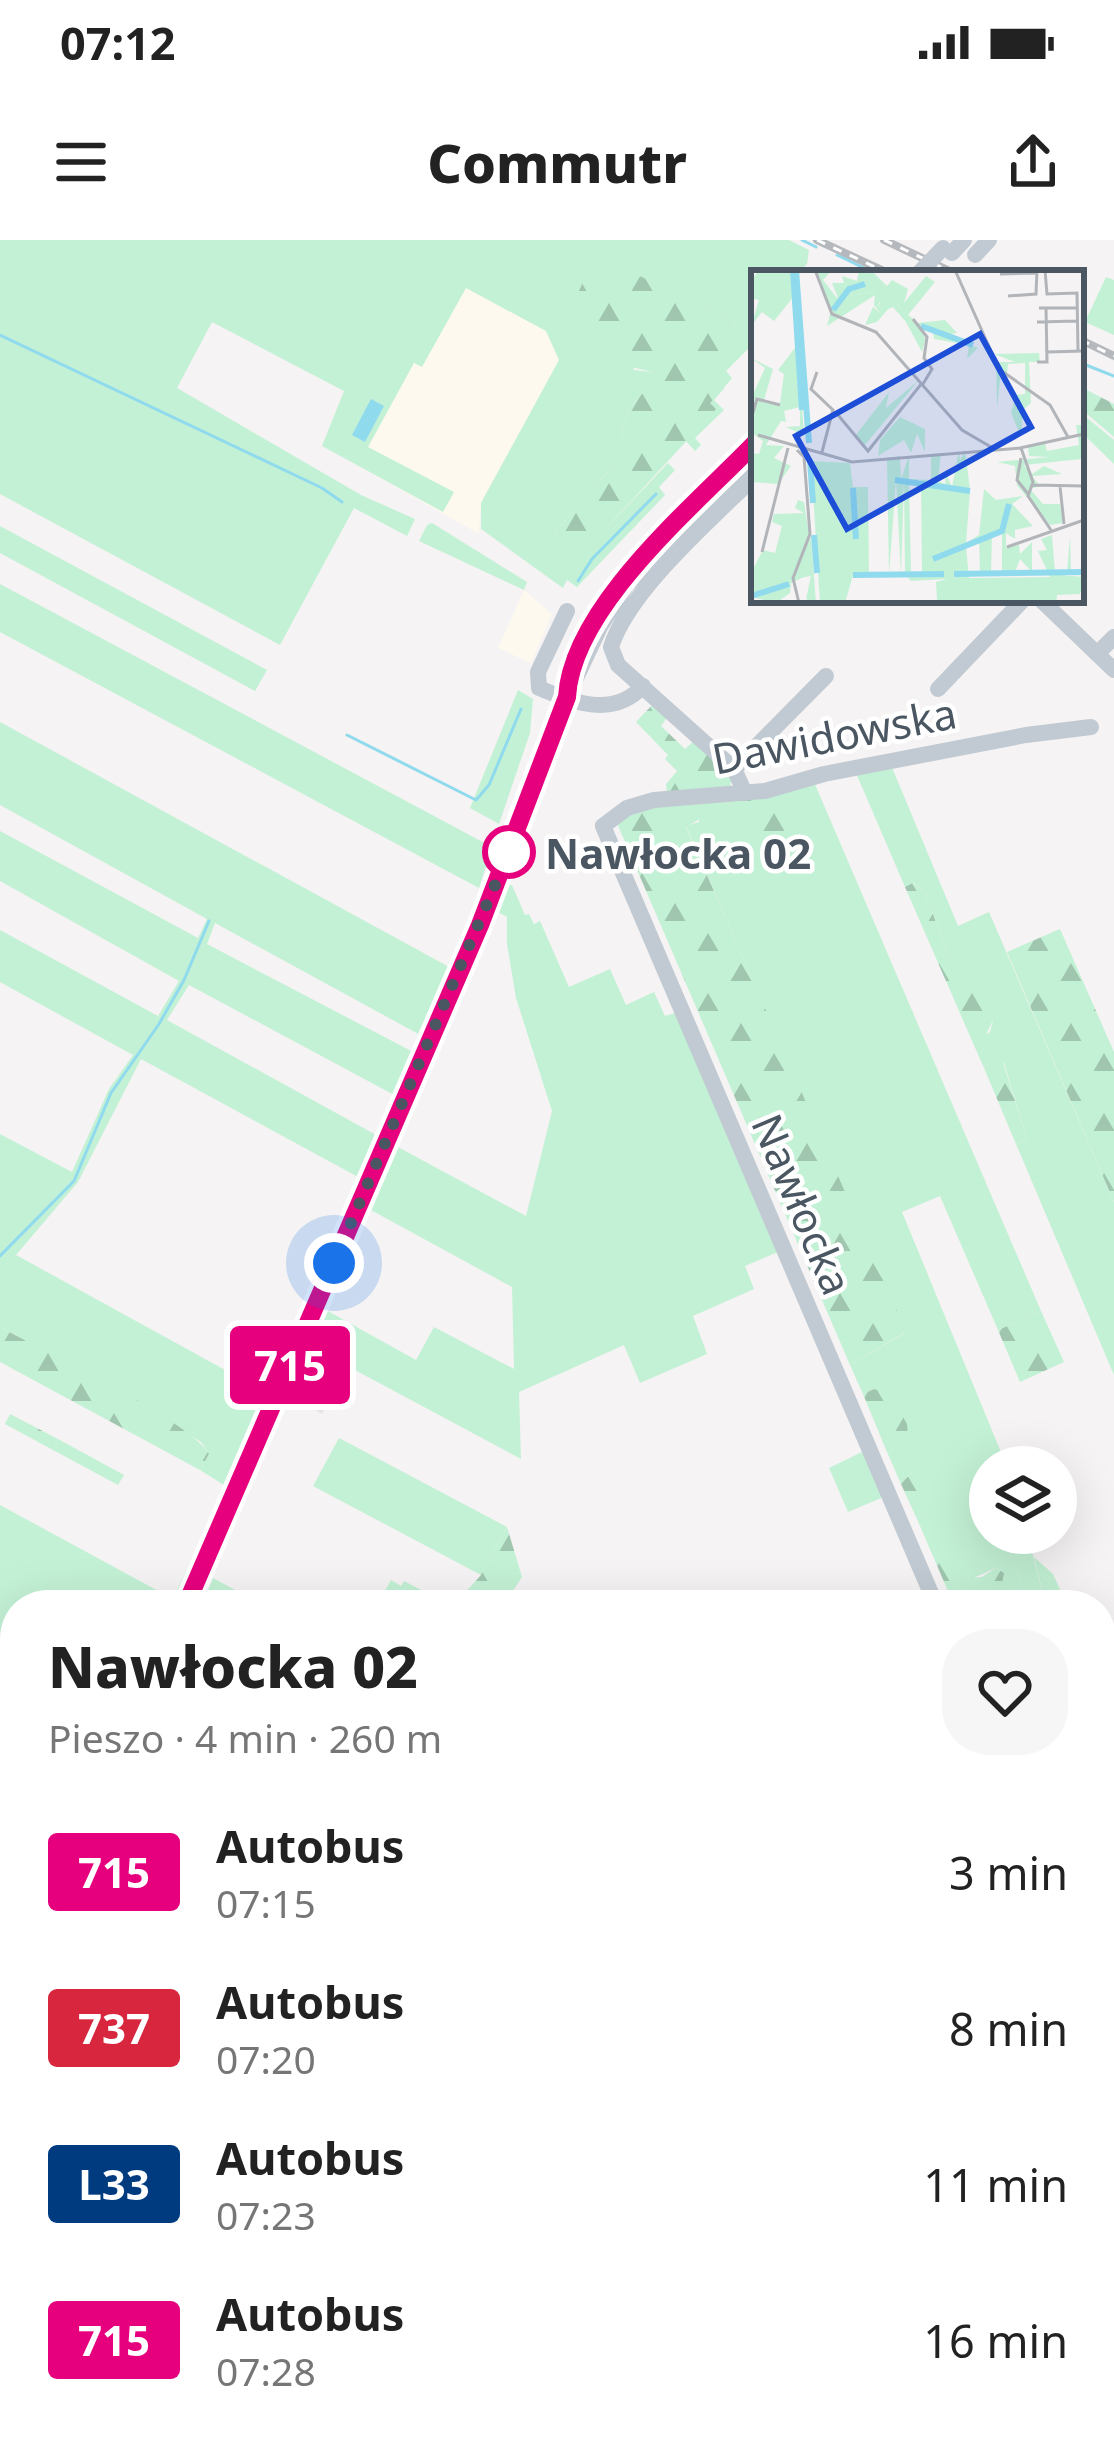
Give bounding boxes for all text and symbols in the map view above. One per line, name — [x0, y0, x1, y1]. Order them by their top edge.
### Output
text: 07:12 — [60, 12, 176, 73]
text: Commutr — [427, 125, 687, 199]
icon: menu — [48, 129, 114, 195]
icon: share — [1000, 129, 1066, 195]
inset map — [751, 270, 1084, 603]
street label: Dawidowska — [707, 683, 961, 787]
place label: Nawłocka 02 — [545, 824, 811, 881]
marker: Nawłocka 02 — [484, 827, 534, 877]
street label: Nawłocka — [739, 1105, 867, 1303]
your location — [304, 1233, 364, 1293]
line badge: 715 — [221, 1326, 359, 1404]
text: 715 — [254, 1336, 326, 1393]
map controls — [969, 1446, 1077, 1554]
button: layers — [969, 1446, 1077, 1554]
text: Nawłocka 02 — [48, 1627, 418, 1705]
button: heart — [942, 1629, 1068, 1755]
text: Pieszo · 4 min · 260 m — [48, 1711, 442, 1764]
text: Autobus — [216, 1815, 404, 1876]
text: 3 min — [949, 1842, 1068, 1903]
text: 715 — [78, 1843, 150, 1900]
text: 07:15 — [216, 1876, 316, 1929]
text: Autobus — [216, 1971, 404, 2032]
text: 8 min — [949, 1998, 1068, 2059]
text: 737 — [78, 1999, 150, 2056]
text: 07:20 — [216, 2032, 316, 2085]
text: Autobus — [216, 2127, 404, 2188]
text: 11 min — [923, 2154, 1068, 2215]
text: L33 — [78, 2155, 150, 2212]
text: 07:23 — [216, 2188, 316, 2241]
text: Autobus — [216, 2283, 404, 2344]
text: 16 min — [923, 2310, 1068, 2371]
text: 715 — [78, 2311, 150, 2368]
text: 07:28 — [216, 2344, 316, 2397]

